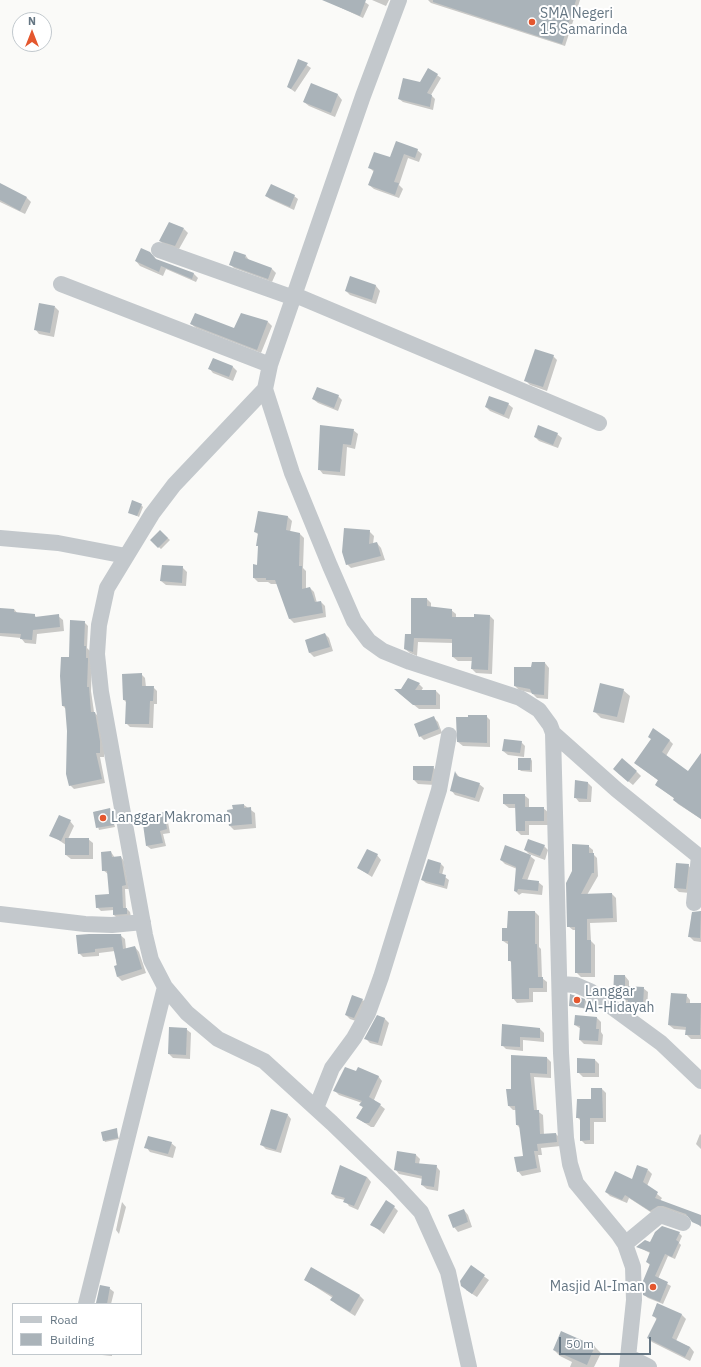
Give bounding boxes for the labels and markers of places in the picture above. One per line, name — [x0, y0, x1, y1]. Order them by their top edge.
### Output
place label: SMA Negeri 15 Samarinda — [540, 6, 628, 38]
marker: SMA Negeri 15 Samarinda — [527, 17, 537, 27]
place label: Langgar Makroman — [111, 810, 231, 826]
marker: Langgar Makroman — [98, 813, 108, 823]
place label: Langgar Al-Hidayah — [585, 984, 654, 1016]
marker: Langgar Al-Hidayah — [572, 995, 582, 1005]
place label: Masjid Al-Iman — [550, 1279, 645, 1295]
marker: Masjid Al-Iman — [648, 1282, 658, 1292]

